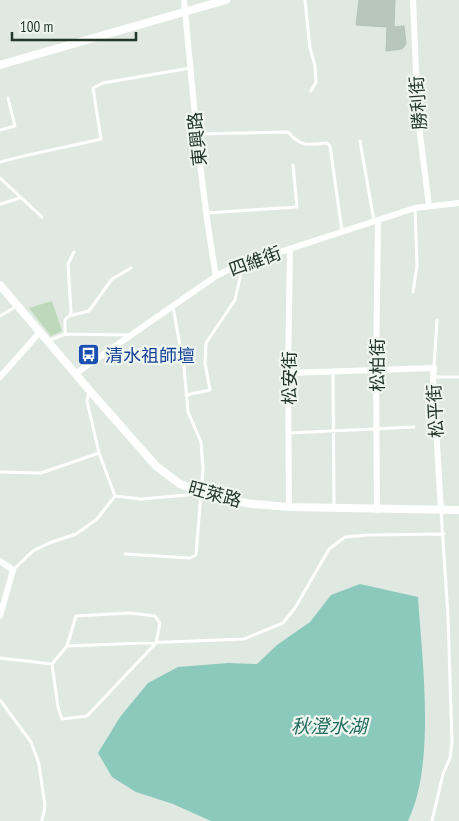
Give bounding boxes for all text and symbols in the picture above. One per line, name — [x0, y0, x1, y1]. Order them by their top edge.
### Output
scale bar — [12, 10, 136, 42]
text: 100 m — [20, 17, 53, 36]
street label: 勝利街 — [405, 75, 431, 131]
street label: 東興路 — [183, 111, 211, 167]
street label: 四維街 — [226, 241, 284, 281]
street label: 松柏街 — [366, 338, 389, 392]
bus stop icon: 清水祖師壇 — [77, 343, 101, 367]
place label: 清水祖師壇 — [105, 344, 195, 367]
street label: 松安街 — [278, 351, 301, 405]
street label: 松平街 — [422, 383, 448, 439]
street label: 旺萊路 — [186, 476, 244, 512]
water label: 秋澄水湖 — [291, 714, 370, 738]

